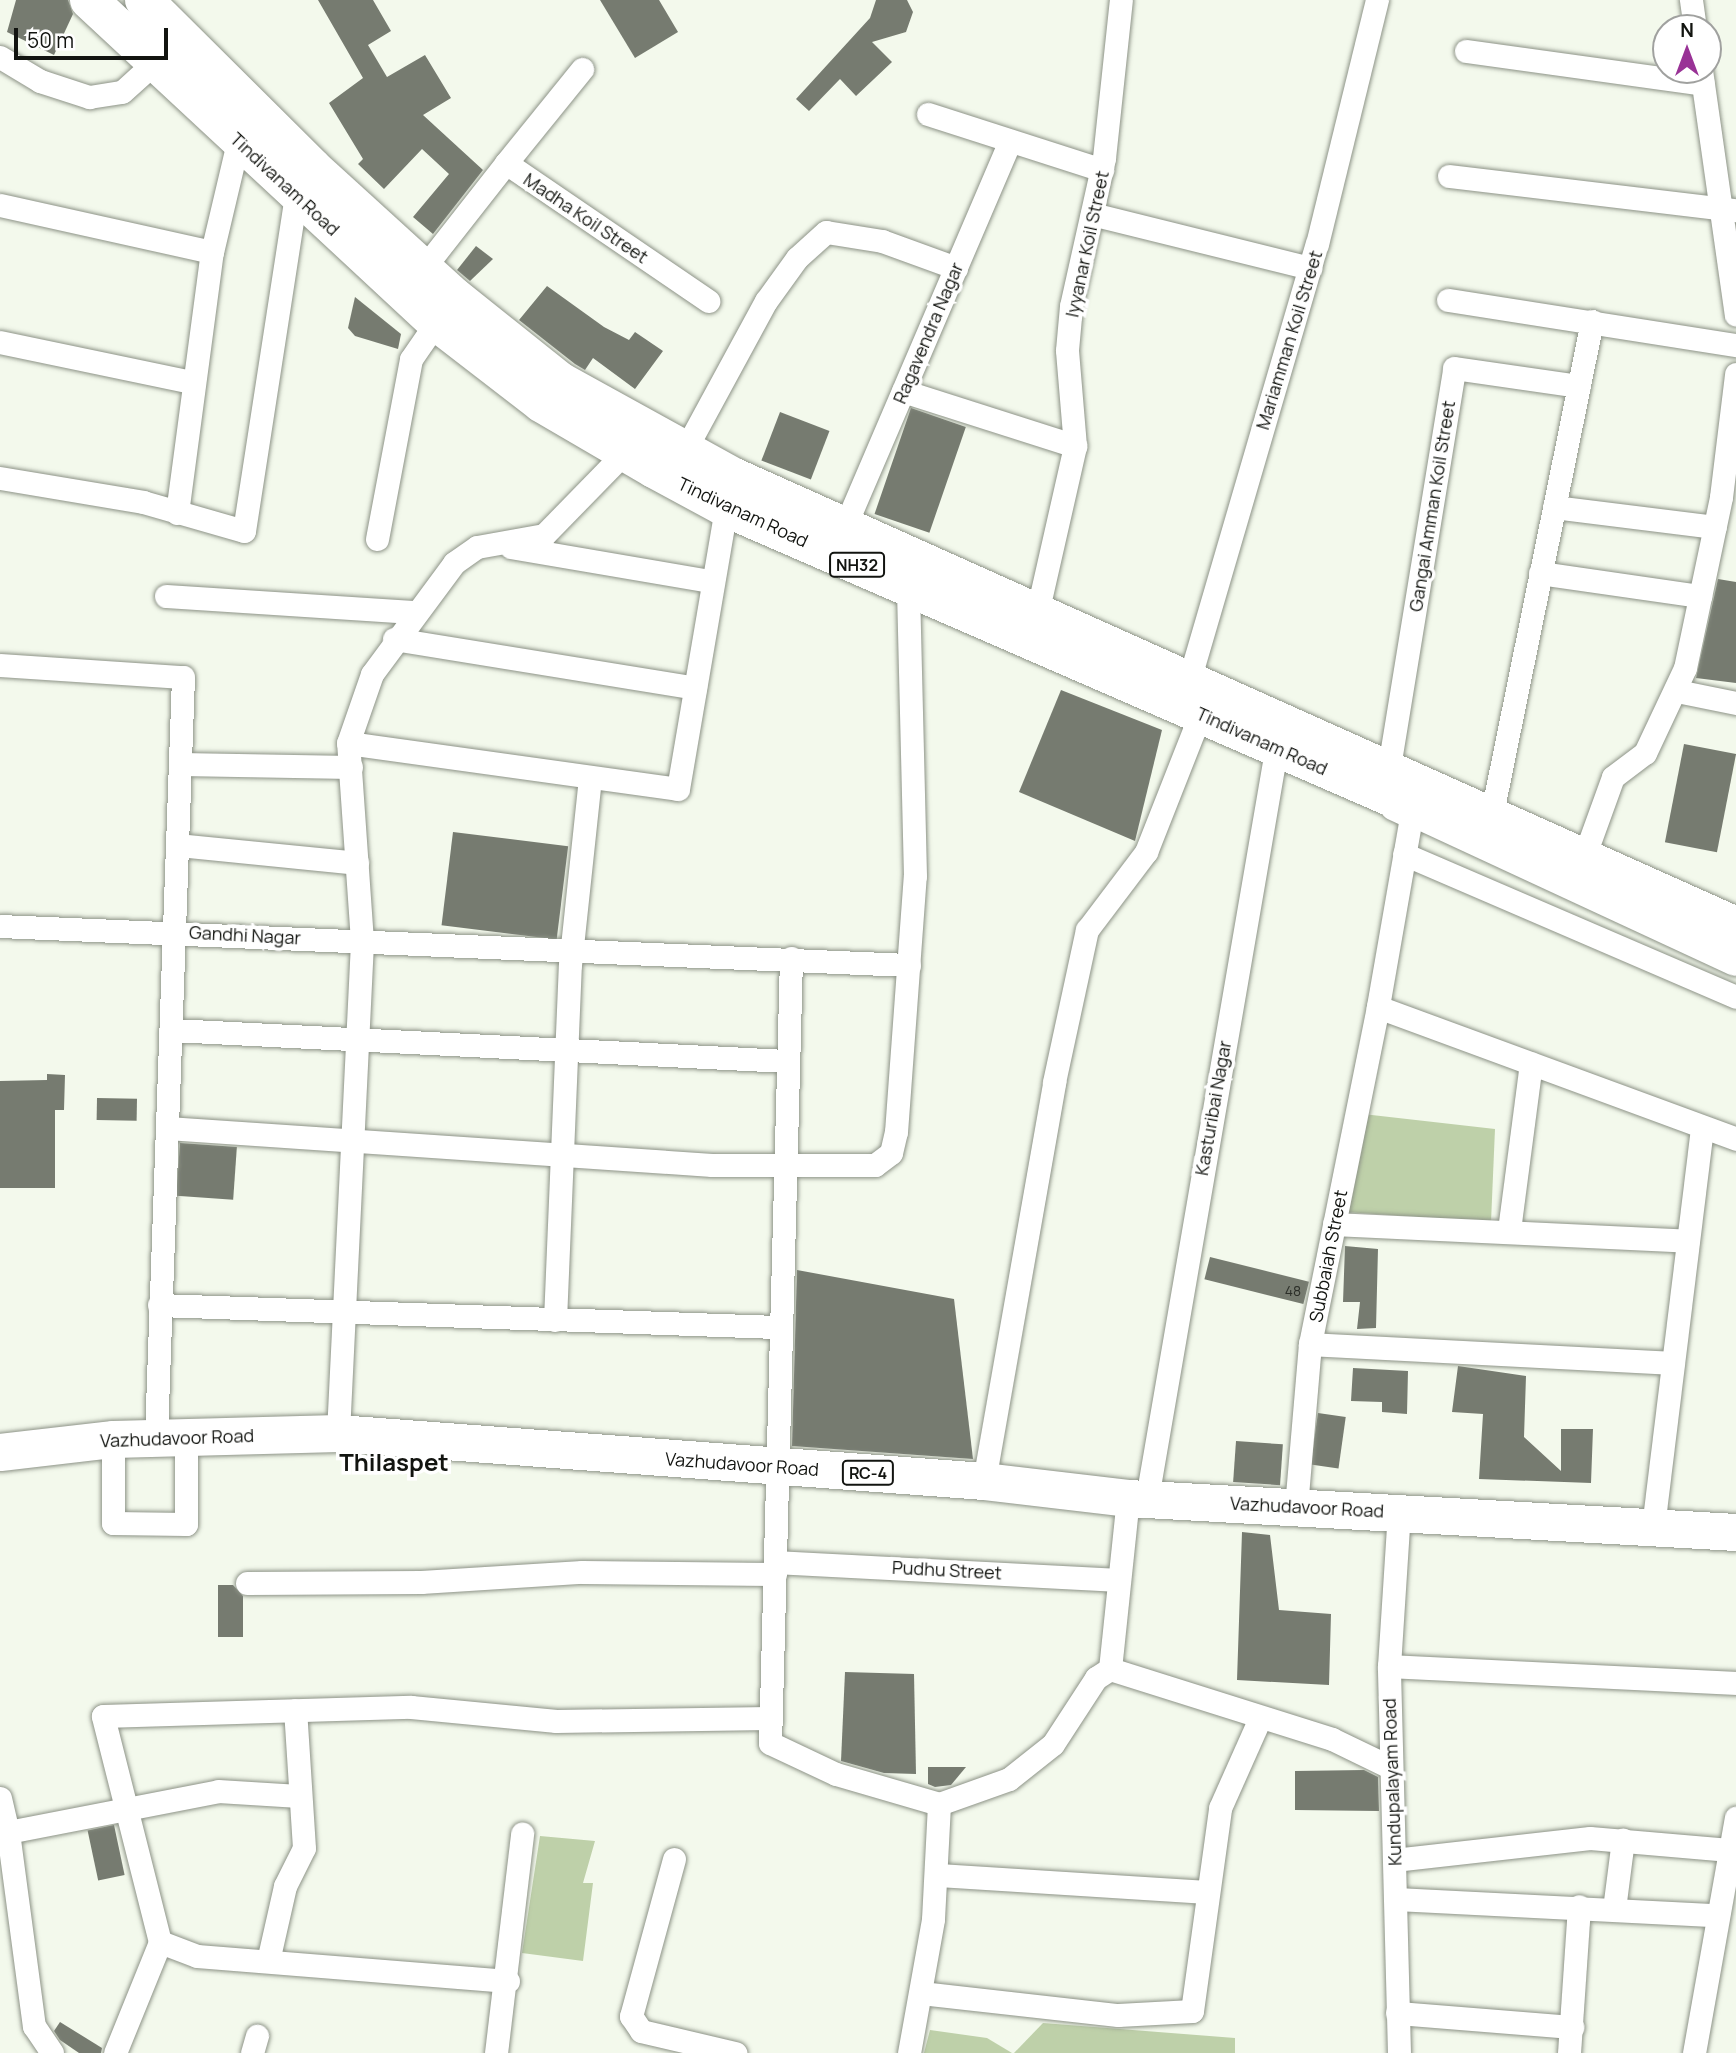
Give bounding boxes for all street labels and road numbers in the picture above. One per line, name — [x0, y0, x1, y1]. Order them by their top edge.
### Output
street label: Tindivanam Road — [226, 128, 344, 240]
street label: Madha Koil Street — [520, 168, 652, 268]
street label: Iyyanar Koil Street — [1061, 169, 1113, 319]
street label: Mariamman Koil Street — [1251, 248, 1327, 432]
street label: Ragavendra Nagar — [889, 259, 967, 407]
street label: Gangai Amman Koil Street — [1405, 399, 1459, 613]
street label: Tindivanam Road — [674, 472, 812, 552]
road number: NH32 — [829, 552, 885, 578]
street label: Tindivanam Road — [1193, 702, 1331, 780]
street label: Gandhi Nagar — [189, 921, 301, 949]
street label: Kasturibai Nagar — [1190, 1039, 1236, 1177]
street label: Subbaiah Street — [1305, 1188, 1351, 1324]
street label: Vazhudavoor Road — [100, 1425, 254, 1451]
street label: Vazhudavoor Road — [664, 1448, 820, 1480]
road number: RC-4 — [842, 1460, 894, 1485]
street label: Vazhudavoor Road — [1229, 1492, 1385, 1522]
street label: Pudhu Street — [891, 1556, 1003, 1584]
street label: Kundupalayam Road — [1378, 1698, 1406, 1866]

